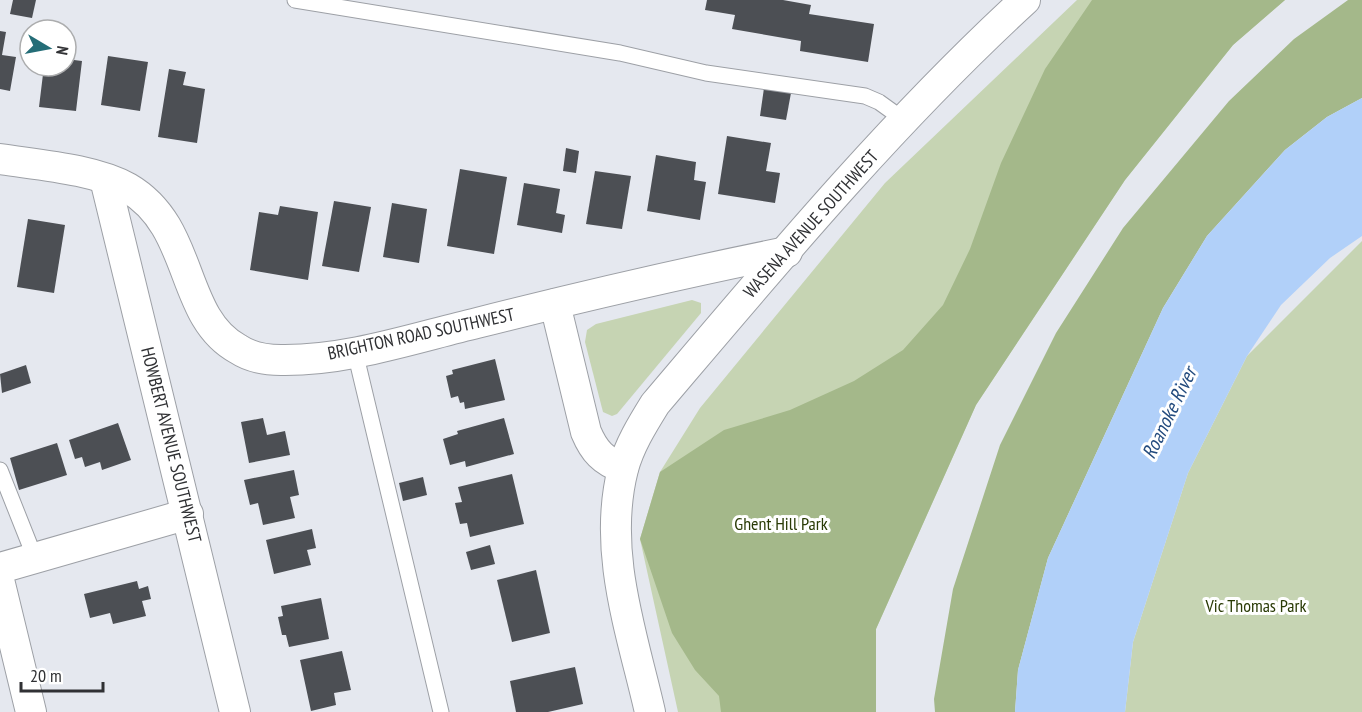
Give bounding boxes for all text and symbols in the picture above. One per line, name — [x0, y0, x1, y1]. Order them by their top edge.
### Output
north arrow — [18, 18, 78, 78]
text: N — [52, 45, 73, 57]
street label: WASENA AVENUE SOUTHWEST — [738, 145, 883, 302]
street label: BRIGHTON ROAD SOUTHWEST — [325, 302, 516, 365]
street label: HOWBERT AVENUE SOUTHWEST — [136, 345, 207, 545]
water label: Roanoke River — [1136, 361, 1203, 463]
park label: Ghent Hill Park — [734, 512, 828, 535]
park label: Vic Thomas Park — [1205, 594, 1306, 617]
scale bar — [21, 655, 104, 693]
text: 20 m — [30, 664, 62, 687]

